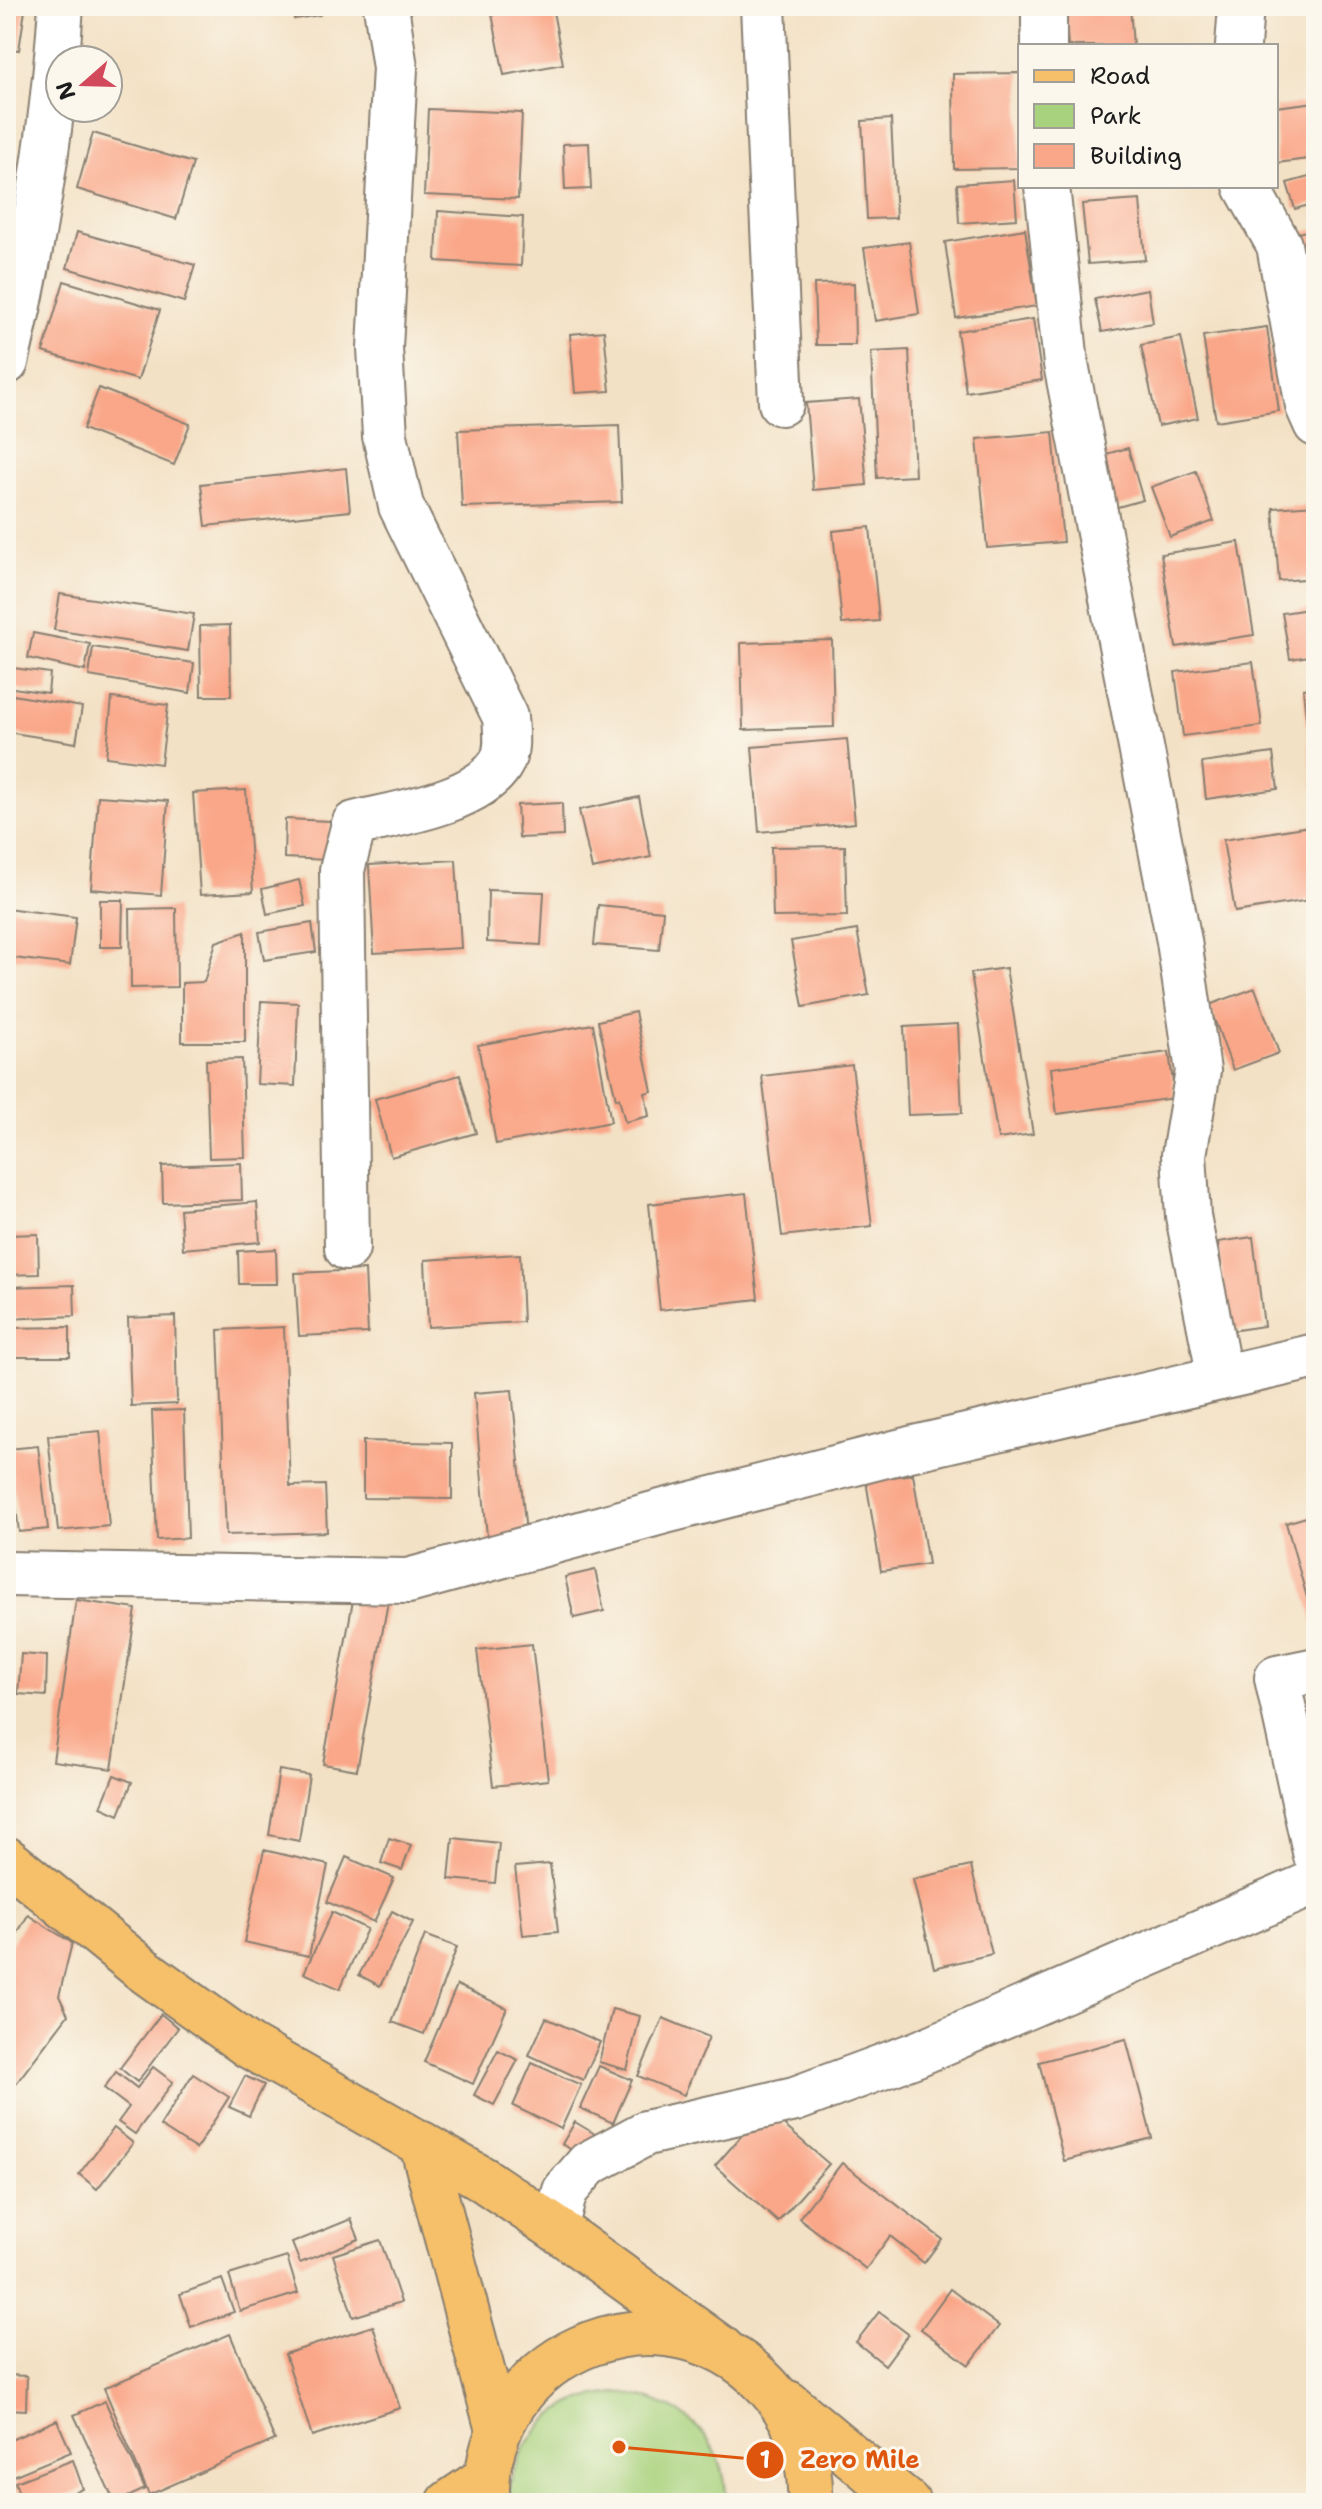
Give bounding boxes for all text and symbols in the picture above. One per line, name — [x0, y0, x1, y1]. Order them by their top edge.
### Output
north arrow — [44, 44, 124, 124]
legend — [1018, 44, 1278, 188]
text: Road — [1090, 60, 1150, 92]
text: N — [49, 78, 82, 104]
text: Park — [1090, 100, 1142, 132]
text: Building — [1090, 140, 1182, 172]
callout: Zero Mile — [745, 2436, 936, 2484]
text: 1 — [760, 2444, 770, 2476]
text: Zero Mile — [800, 2444, 920, 2476]

